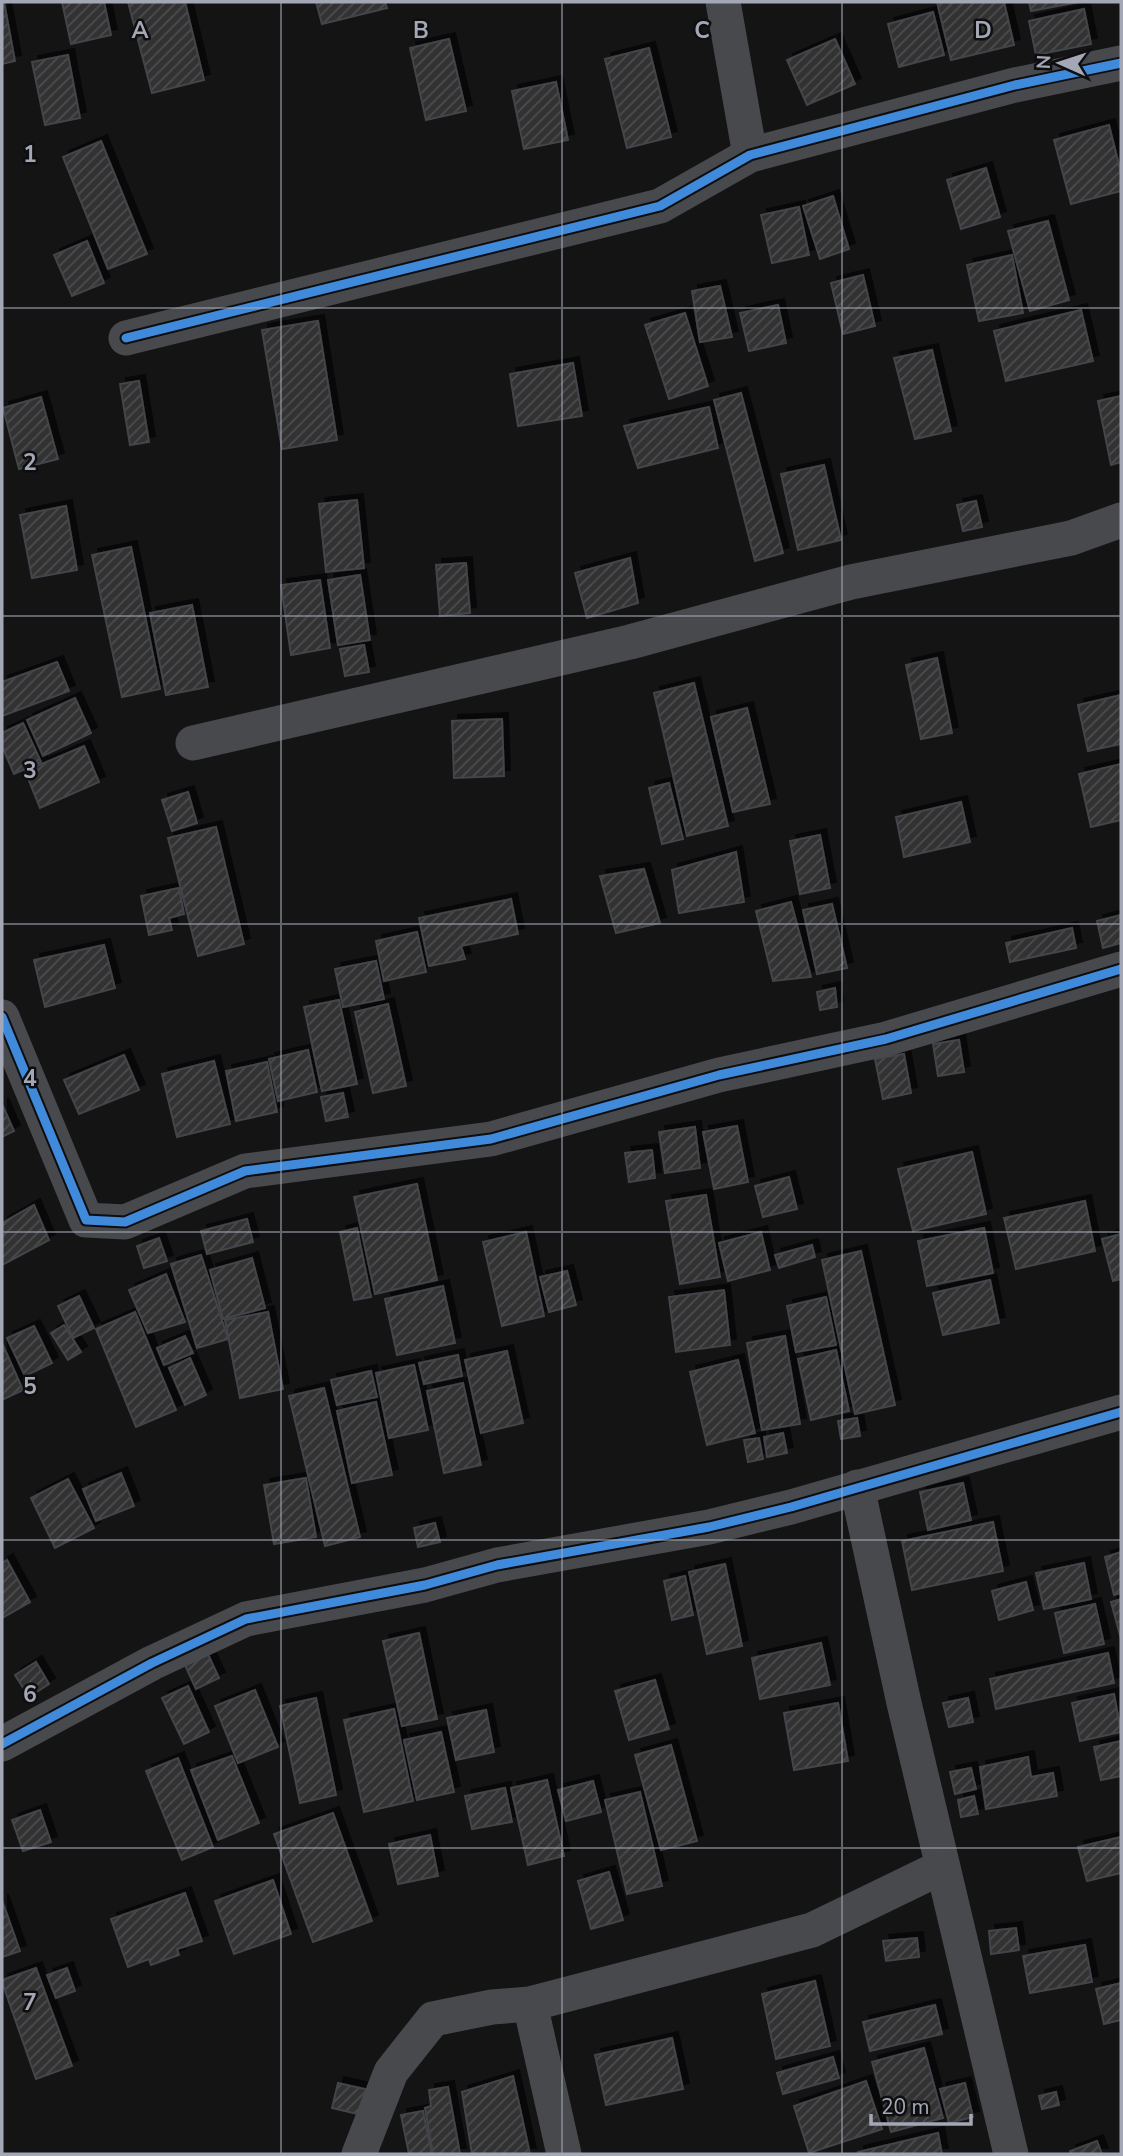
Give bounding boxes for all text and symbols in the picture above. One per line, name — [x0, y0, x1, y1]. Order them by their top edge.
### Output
text: A — [131, 15, 149, 46]
text: B — [413, 15, 429, 46]
text: C — [694, 15, 710, 46]
text: D — [974, 15, 992, 46]
north arrow — [1025, 28, 1095, 98]
text: N — [1031, 54, 1057, 70]
text: 1 — [23, 139, 37, 170]
text: 2 — [23, 447, 37, 478]
text: 3 — [23, 755, 37, 786]
text: 4 — [23, 1063, 37, 1094]
text: 5 — [23, 1371, 37, 1402]
text: 6 — [23, 1679, 37, 1710]
text: 7 — [23, 1987, 37, 2018]
scale bar — [871, 2082, 971, 2126]
text: 20 m — [881, 2093, 930, 2121]

